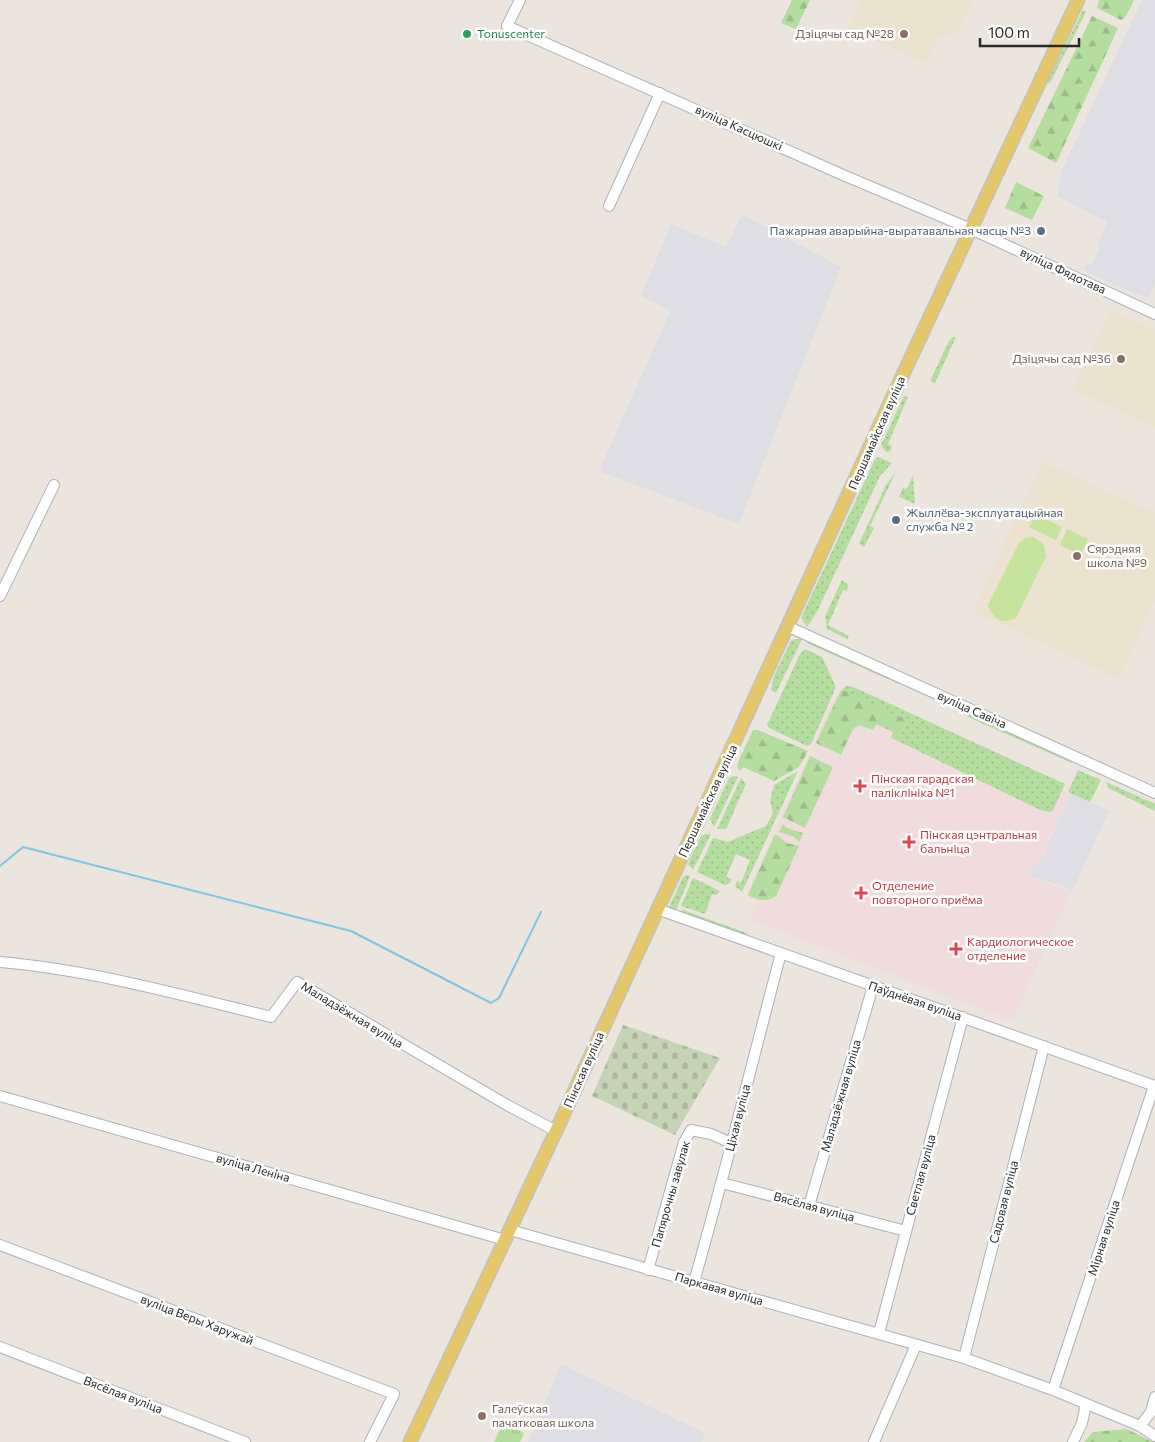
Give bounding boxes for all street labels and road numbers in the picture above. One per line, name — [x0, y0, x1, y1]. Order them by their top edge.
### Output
street label: вуліца Касцюшкі — [694, 102, 785, 153]
street label: вуліца Фядотава — [1018, 244, 1108, 296]
street label: Першамайская вуліца — [845, 374, 907, 491]
street label: вуліца Савіча — [936, 688, 1009, 731]
street label: Першамайская вуліца — [675, 742, 739, 859]
street label: Маладзёжная вуліца — [299, 978, 406, 1050]
street label: Паўднёвая вуліца — [867, 978, 964, 1023]
street label: Пінская вуліца — [560, 1030, 606, 1110]
street label: Маладзёжная вуліца — [817, 1038, 863, 1154]
street label: Ціхая вуліца — [722, 1083, 752, 1153]
street label: Светлая вуліца — [902, 1133, 938, 1217]
street label: Папярочны завулак — [648, 1138, 692, 1249]
street label: вуліца Леніна — [215, 1150, 292, 1184]
street label: Садовая вуліца — [986, 1159, 1020, 1245]
street label: Вясёлая вуліца — [772, 1188, 856, 1224]
street label: Мірная вуліца — [1084, 1198, 1122, 1277]
street label: Паркавая вуліца — [673, 1269, 765, 1307]
street label: вуліца Веры Харужай — [139, 1291, 256, 1347]
street label: Вясёлая вуліца — [82, 1373, 165, 1416]

